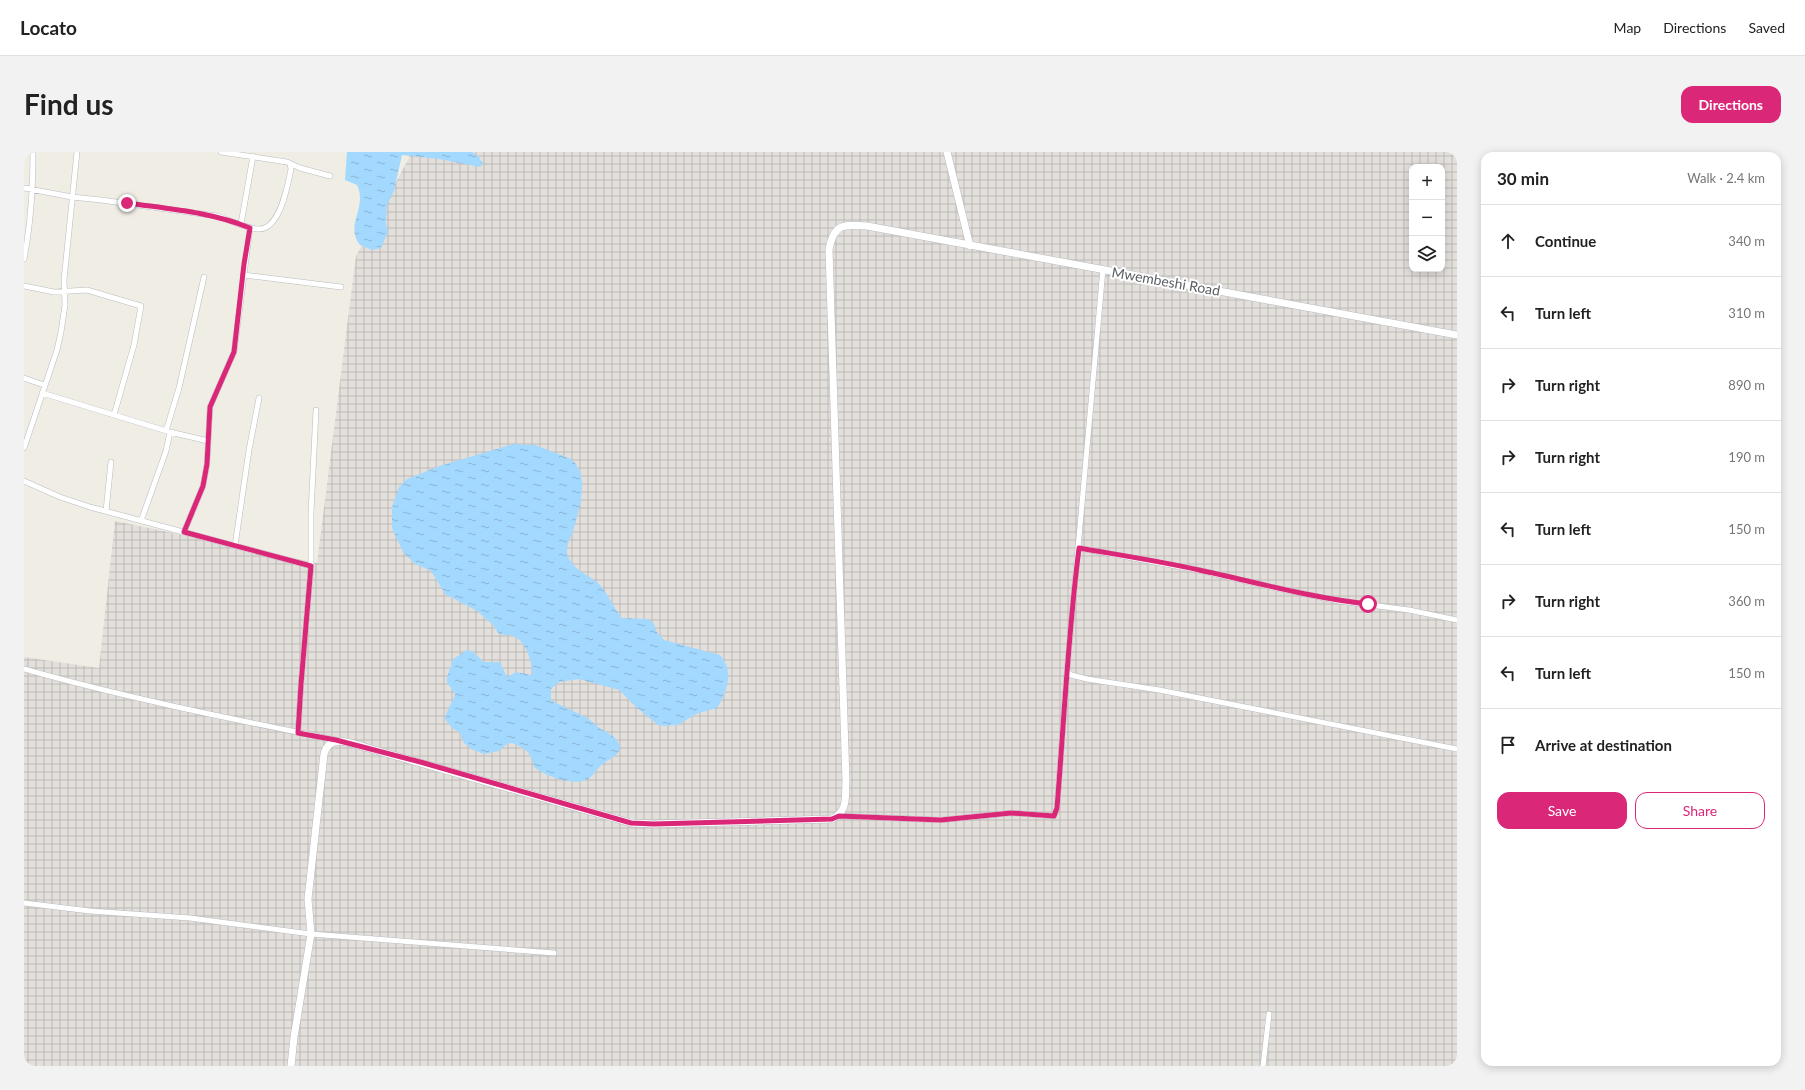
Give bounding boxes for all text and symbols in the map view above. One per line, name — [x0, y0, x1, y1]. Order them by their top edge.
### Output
text: Locato — [20, 16, 77, 39]
text: Map — [1614, 19, 1641, 36]
text: Directions — [1663, 19, 1726, 36]
text: Saved — [1748, 19, 1785, 36]
button: Directions — [1681, 86, 1781, 123]
text: Find us — [24, 87, 114, 121]
map controls — [1409, 164, 1445, 272]
button: + — [1409, 164, 1445, 200]
text: 30 min — [1497, 168, 1549, 189]
text: Walk · 2.4 km — [1687, 170, 1765, 186]
route end — [118, 194, 136, 212]
button: − — [1409, 200, 1445, 236]
icon: ahead — [1497, 230, 1519, 252]
text: Continue — [1535, 232, 1596, 250]
text: 340 m — [1728, 233, 1765, 249]
button: layers — [1409, 236, 1445, 272]
street label: Mwembeshi Road — [1110, 263, 1222, 299]
icon: left — [1497, 302, 1519, 324]
text: Turn left — [1535, 304, 1591, 322]
text: 310 m — [1728, 305, 1765, 321]
icon: right — [1497, 374, 1519, 396]
text: Turn right — [1535, 376, 1600, 394]
text: 890 m — [1728, 377, 1765, 393]
icon: right — [1497, 446, 1519, 468]
text: Turn right — [1535, 448, 1600, 466]
text: 190 m — [1728, 449, 1765, 465]
icon: left — [1497, 518, 1519, 540]
text: Turn left — [1535, 520, 1591, 538]
text: 150 m — [1728, 521, 1765, 537]
icon: right — [1497, 590, 1519, 612]
text: Turn right — [1535, 592, 1600, 610]
text: 360 m — [1728, 593, 1765, 609]
route start — [1359, 595, 1377, 613]
icon: left — [1497, 662, 1519, 684]
text: Turn left — [1535, 664, 1591, 682]
text: 150 m — [1728, 665, 1765, 681]
icon: arrive — [1497, 734, 1519, 756]
text: Arrive at destination — [1535, 736, 1672, 754]
button: Save — [1497, 792, 1627, 829]
button: Share — [1635, 792, 1765, 829]

